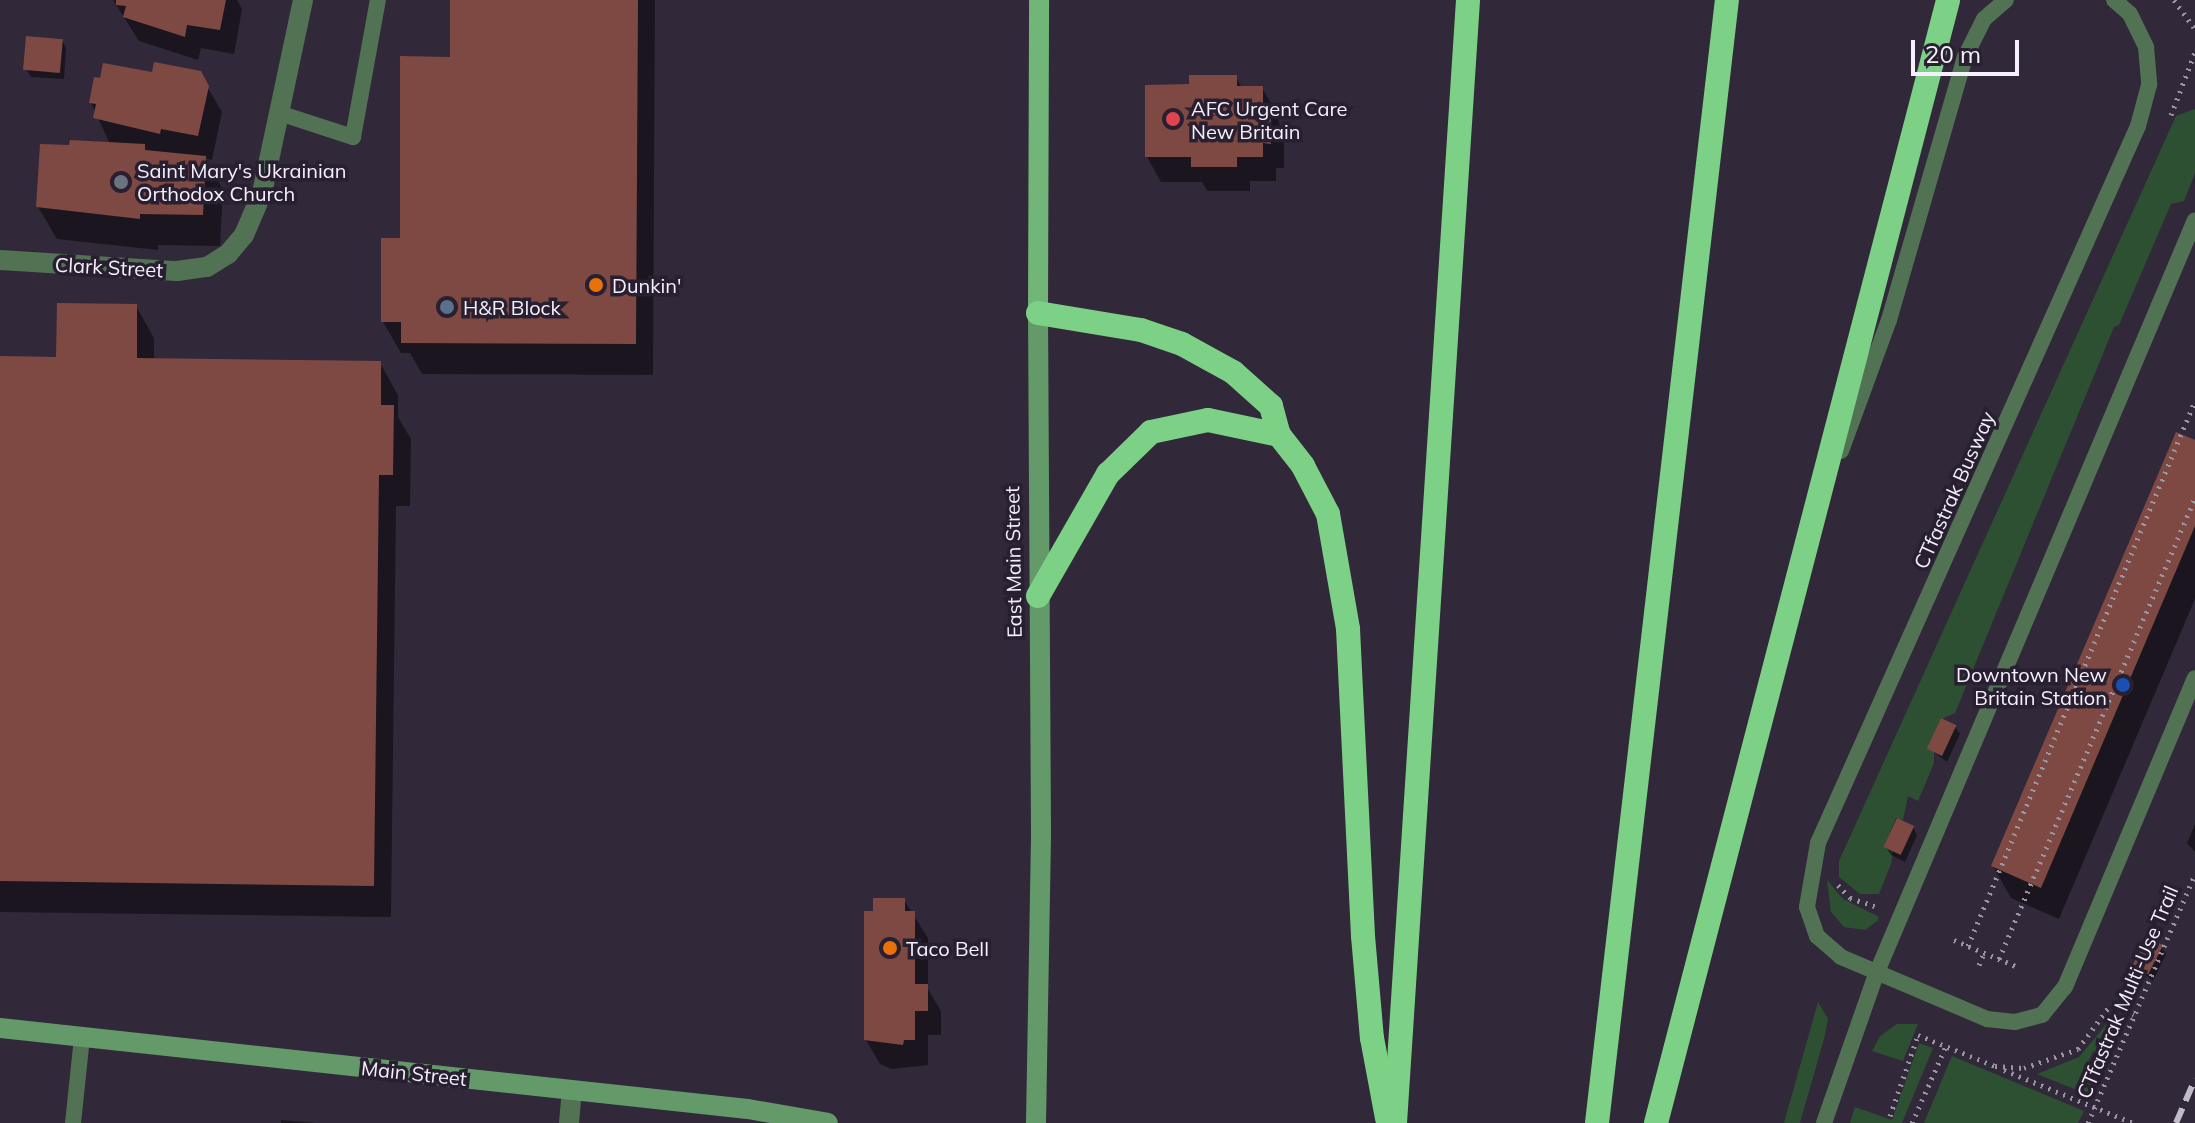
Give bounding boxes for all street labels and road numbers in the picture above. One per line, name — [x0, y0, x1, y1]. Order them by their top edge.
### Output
street label: Clark Street — [54, 252, 164, 282]
street label: CTfastrak Busway — [1909, 408, 1999, 572]
street label: East Main Street — [1000, 486, 1026, 638]
street label: CTfastrak Multi-Use Trail — [2071, 882, 2183, 1102]
street label: Main Street — [360, 1056, 468, 1090]

